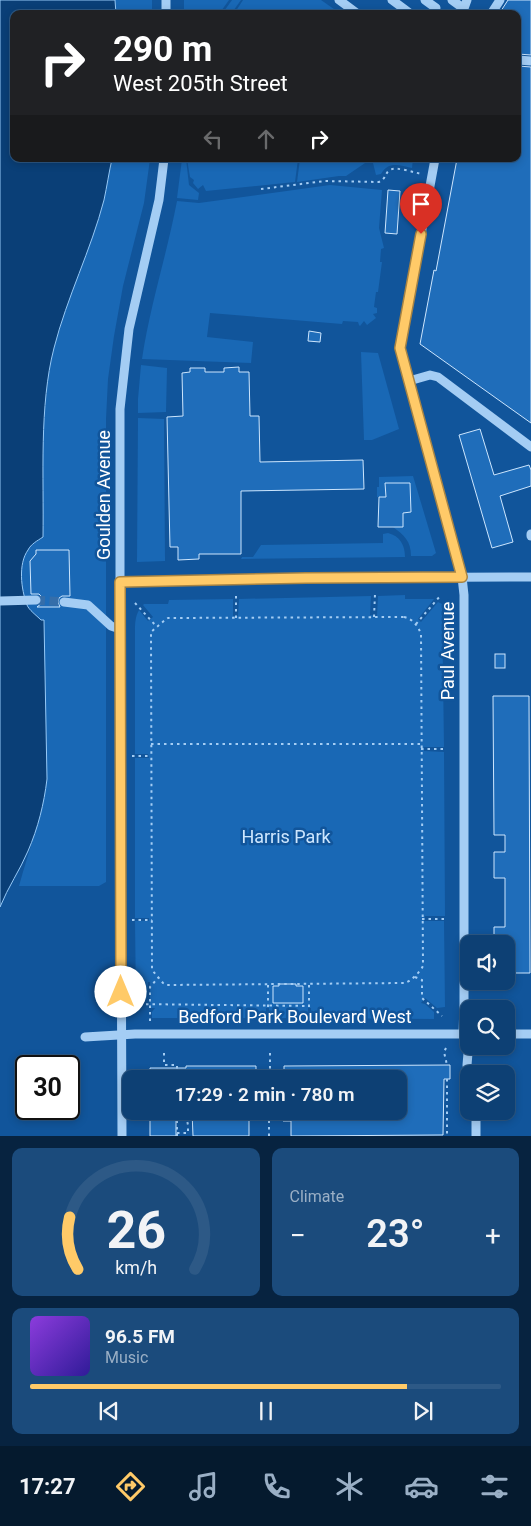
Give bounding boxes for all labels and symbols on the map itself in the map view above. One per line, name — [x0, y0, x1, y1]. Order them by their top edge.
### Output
pin — [400, 183, 442, 234]
street label: Goulden Avenue — [93, 430, 114, 560]
street label: Paul Avenue — [437, 602, 458, 700]
park label: Harris Park — [241, 826, 331, 847]
position arrow — [94, 965, 146, 1017]
street label: Bedford Park Boulevard West — [178, 1006, 412, 1027]
speed limit sign: 30 — [15, 1055, 80, 1120]

